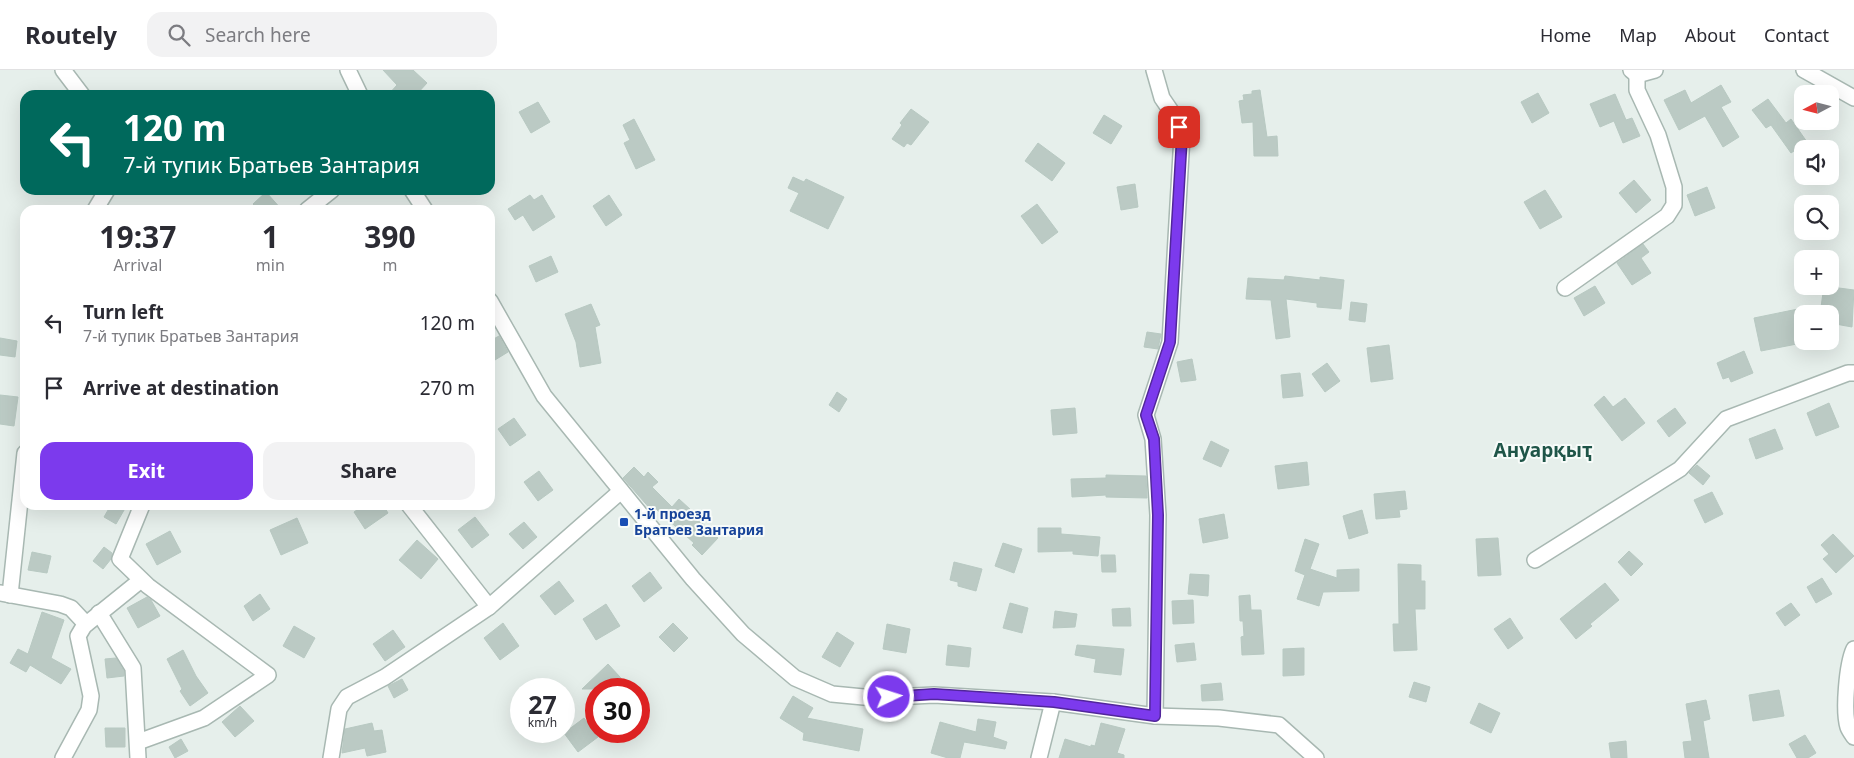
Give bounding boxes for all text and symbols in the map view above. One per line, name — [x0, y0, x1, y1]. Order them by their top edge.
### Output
search box — [147, 12, 497, 57]
text: Routely — [25, 18, 117, 51]
icon: search — [165, 21, 193, 49]
text: Search here — [205, 22, 311, 48]
text: Home — [1540, 23, 1591, 47]
text: Map — [1619, 23, 1657, 47]
text: About — [1685, 23, 1736, 47]
text: Contact — [1764, 23, 1829, 47]
north arrow — [1794, 85, 1839, 130]
map controls — [1794, 85, 1839, 350]
text: 120 m — [123, 104, 226, 151]
pin — [1158, 106, 1200, 148]
icon: left — [40, 110, 105, 175]
icon: arrive — [1165, 113, 1193, 141]
button: sound — [1794, 140, 1839, 185]
text: 7-й тупик Братьев Зантария — [123, 149, 420, 179]
button: search — [1794, 195, 1839, 240]
text: 19:37 — [99, 216, 176, 257]
text: 1 — [262, 216, 279, 257]
text: 390 — [364, 216, 416, 257]
button: + — [1794, 250, 1839, 295]
text: Arrival — [113, 254, 162, 276]
text: min — [256, 254, 285, 276]
text: m — [382, 254, 397, 276]
text: Turn left — [83, 299, 164, 325]
button: − — [1794, 305, 1839, 350]
icon: left — [40, 309, 68, 337]
text: 120 m — [420, 310, 475, 336]
text: 7-й тупик Братьев Зантария — [83, 325, 299, 347]
icon: arrive — [40, 374, 68, 402]
text: Arrive at destination — [83, 375, 279, 401]
text: 270 m — [420, 375, 475, 401]
district label: Ануарқыҭ — [1494, 437, 1593, 463]
button: Exit — [40, 442, 253, 500]
button: Share — [263, 442, 475, 500]
place label: 1-й проезд Братьев Зантария — [634, 504, 764, 539]
marker: 1-й проезд Братьев Зантария — [618, 516, 630, 528]
position arrow — [862, 670, 914, 722]
speed limit sign: 30 — [585, 678, 650, 743]
text: 27 — [528, 687, 557, 721]
text: km/h — [528, 714, 557, 731]

